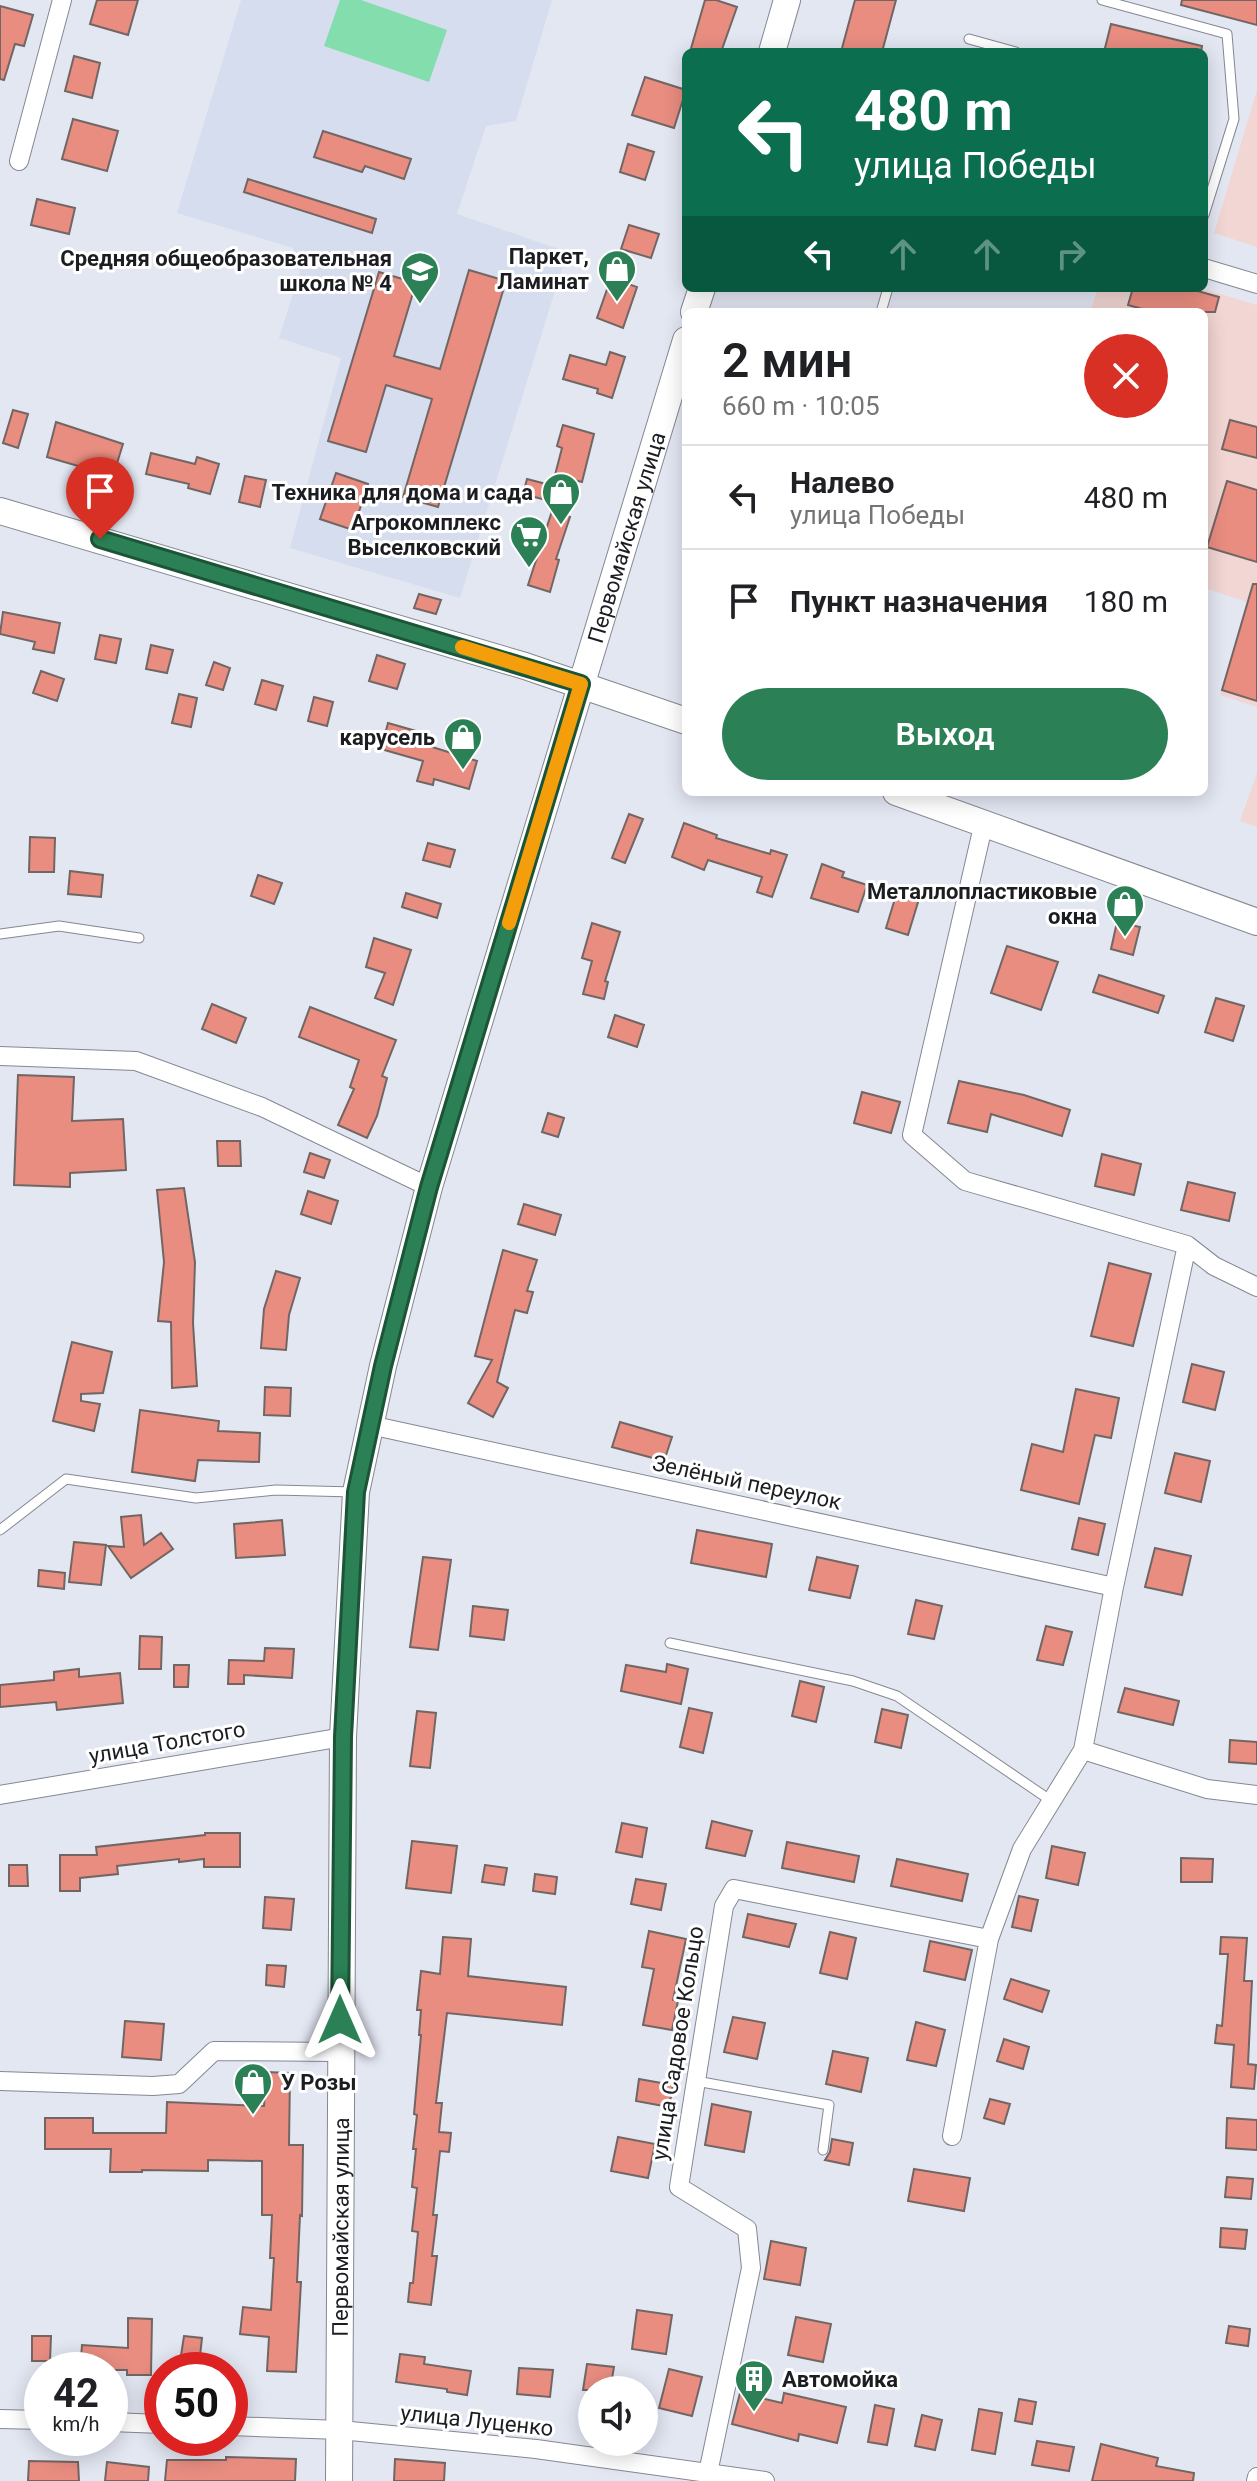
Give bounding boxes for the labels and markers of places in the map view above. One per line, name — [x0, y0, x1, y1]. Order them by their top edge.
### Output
place label: Паркет, Ламинат — [497, 244, 589, 294]
place label: Средняя общеобразовательная школа № 4 — [60, 246, 392, 296]
shop icon: Паркет, Ламинат — [596, 248, 638, 303]
school or university icon: Средняя общеобразовательная школа № 4 — [399, 250, 441, 305]
pin — [66, 457, 134, 539]
shop icon: Техника для дома и сада — [540, 471, 582, 526]
place label: Техника для дома и сада — [272, 480, 533, 505]
place label: Агрокомплекс Выселковский — [347, 510, 501, 560]
supermarket icon: Агрокомплекс Выселковский — [508, 514, 550, 569]
shop icon: карусель — [442, 716, 484, 771]
place label: карусель — [340, 725, 435, 750]
place label: Металлопластиковые окна — [867, 879, 1097, 929]
shop icon: Металлопластиковые окна — [1104, 883, 1146, 938]
shop icon: У Розы — [232, 2061, 274, 2116]
place label: У Розы — [281, 2070, 356, 2095]
building icon: Автомойка — [733, 2358, 775, 2413]
place label: Автомойка — [782, 2367, 898, 2392]

